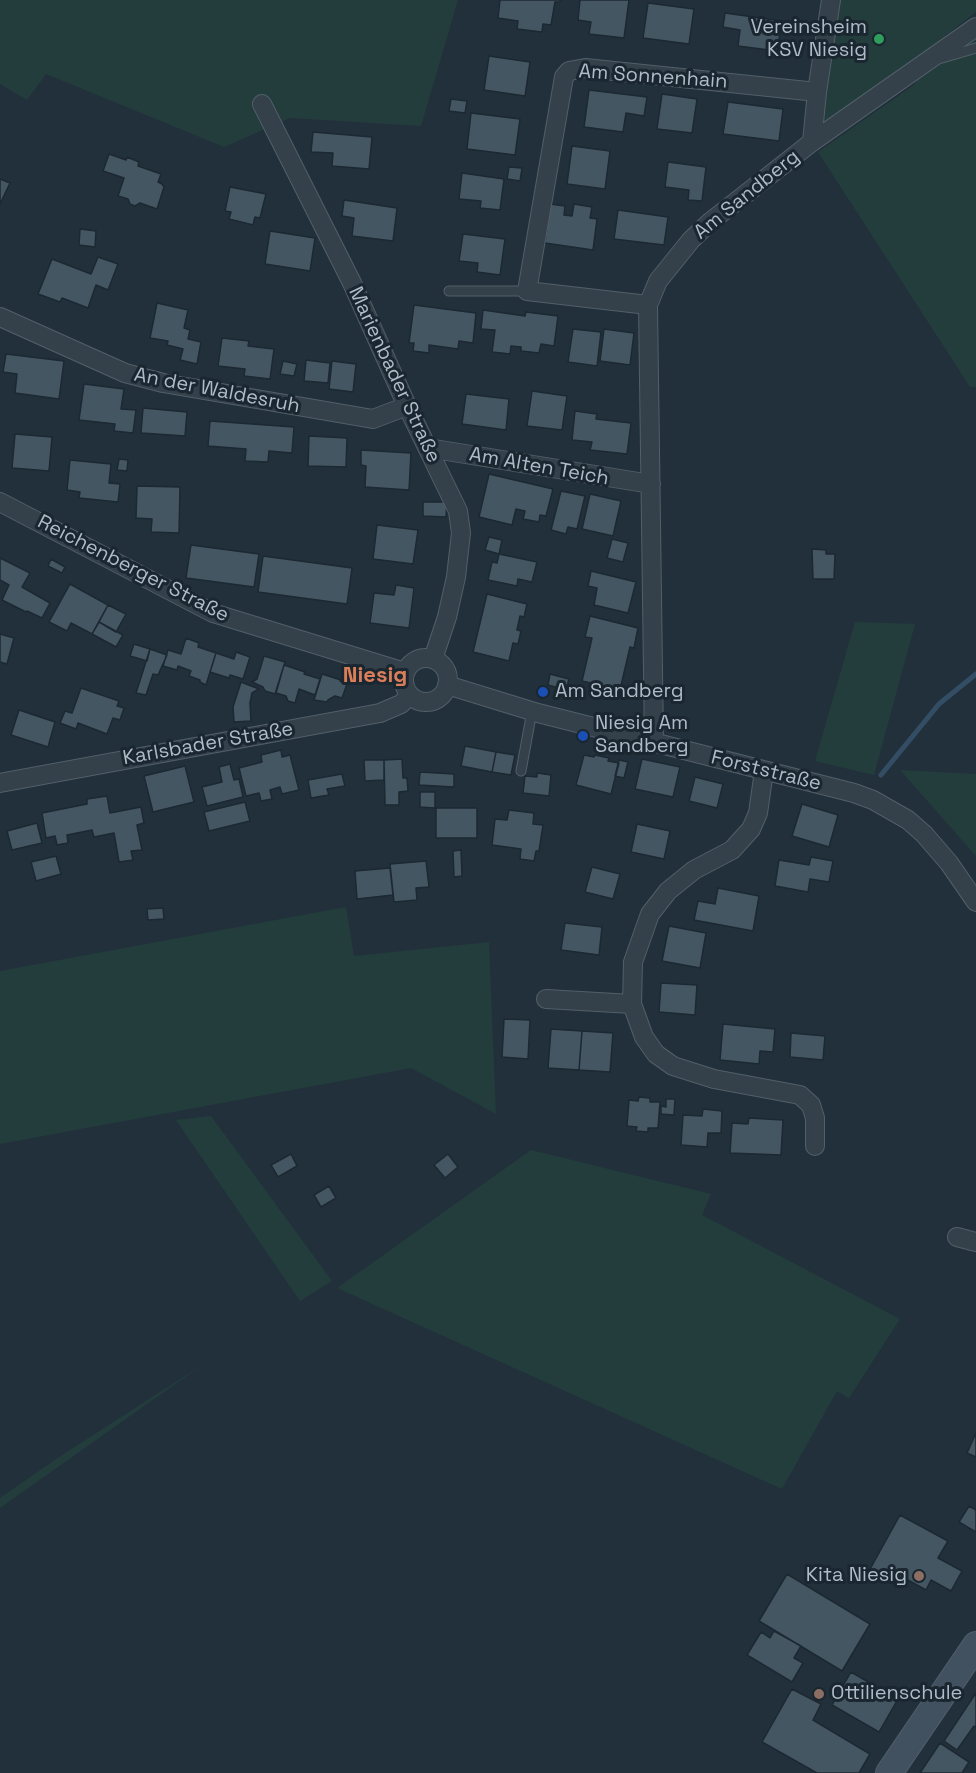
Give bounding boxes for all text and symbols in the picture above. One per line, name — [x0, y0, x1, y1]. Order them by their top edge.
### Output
place label: Vereinsheim KSV Niesig — [751, 16, 867, 63]
marker: Vereinsheim KSV Niesig — [872, 32, 886, 46]
street label: Am Sonnenhain — [578, 60, 728, 94]
street label: Am Sandberg — [689, 145, 805, 245]
street label: Marienbader Straße — [343, 283, 445, 467]
street label: An der Waldesruh — [132, 363, 302, 419]
street label: Am Alten Teich — [467, 443, 611, 491]
street label: Reichenberger Straße — [33, 510, 233, 628]
district label: Niesig — [343, 663, 407, 689]
place label: Am Sandberg — [555, 680, 684, 704]
marker: Am Sandberg — [536, 685, 550, 699]
place label: Niesig Am Sandberg — [595, 712, 689, 759]
street label: Karlsbader Straße — [121, 717, 295, 771]
marker: Niesig Am Sandberg — [576, 729, 590, 743]
street label: Forststraße — [709, 746, 823, 796]
place label: Kita Niesig — [806, 1564, 907, 1588]
marker: Kita Niesig — [912, 1569, 926, 1583]
place label: Ottilienschule — [831, 1682, 962, 1706]
marker: Ottilienschule — [812, 1687, 826, 1701]

